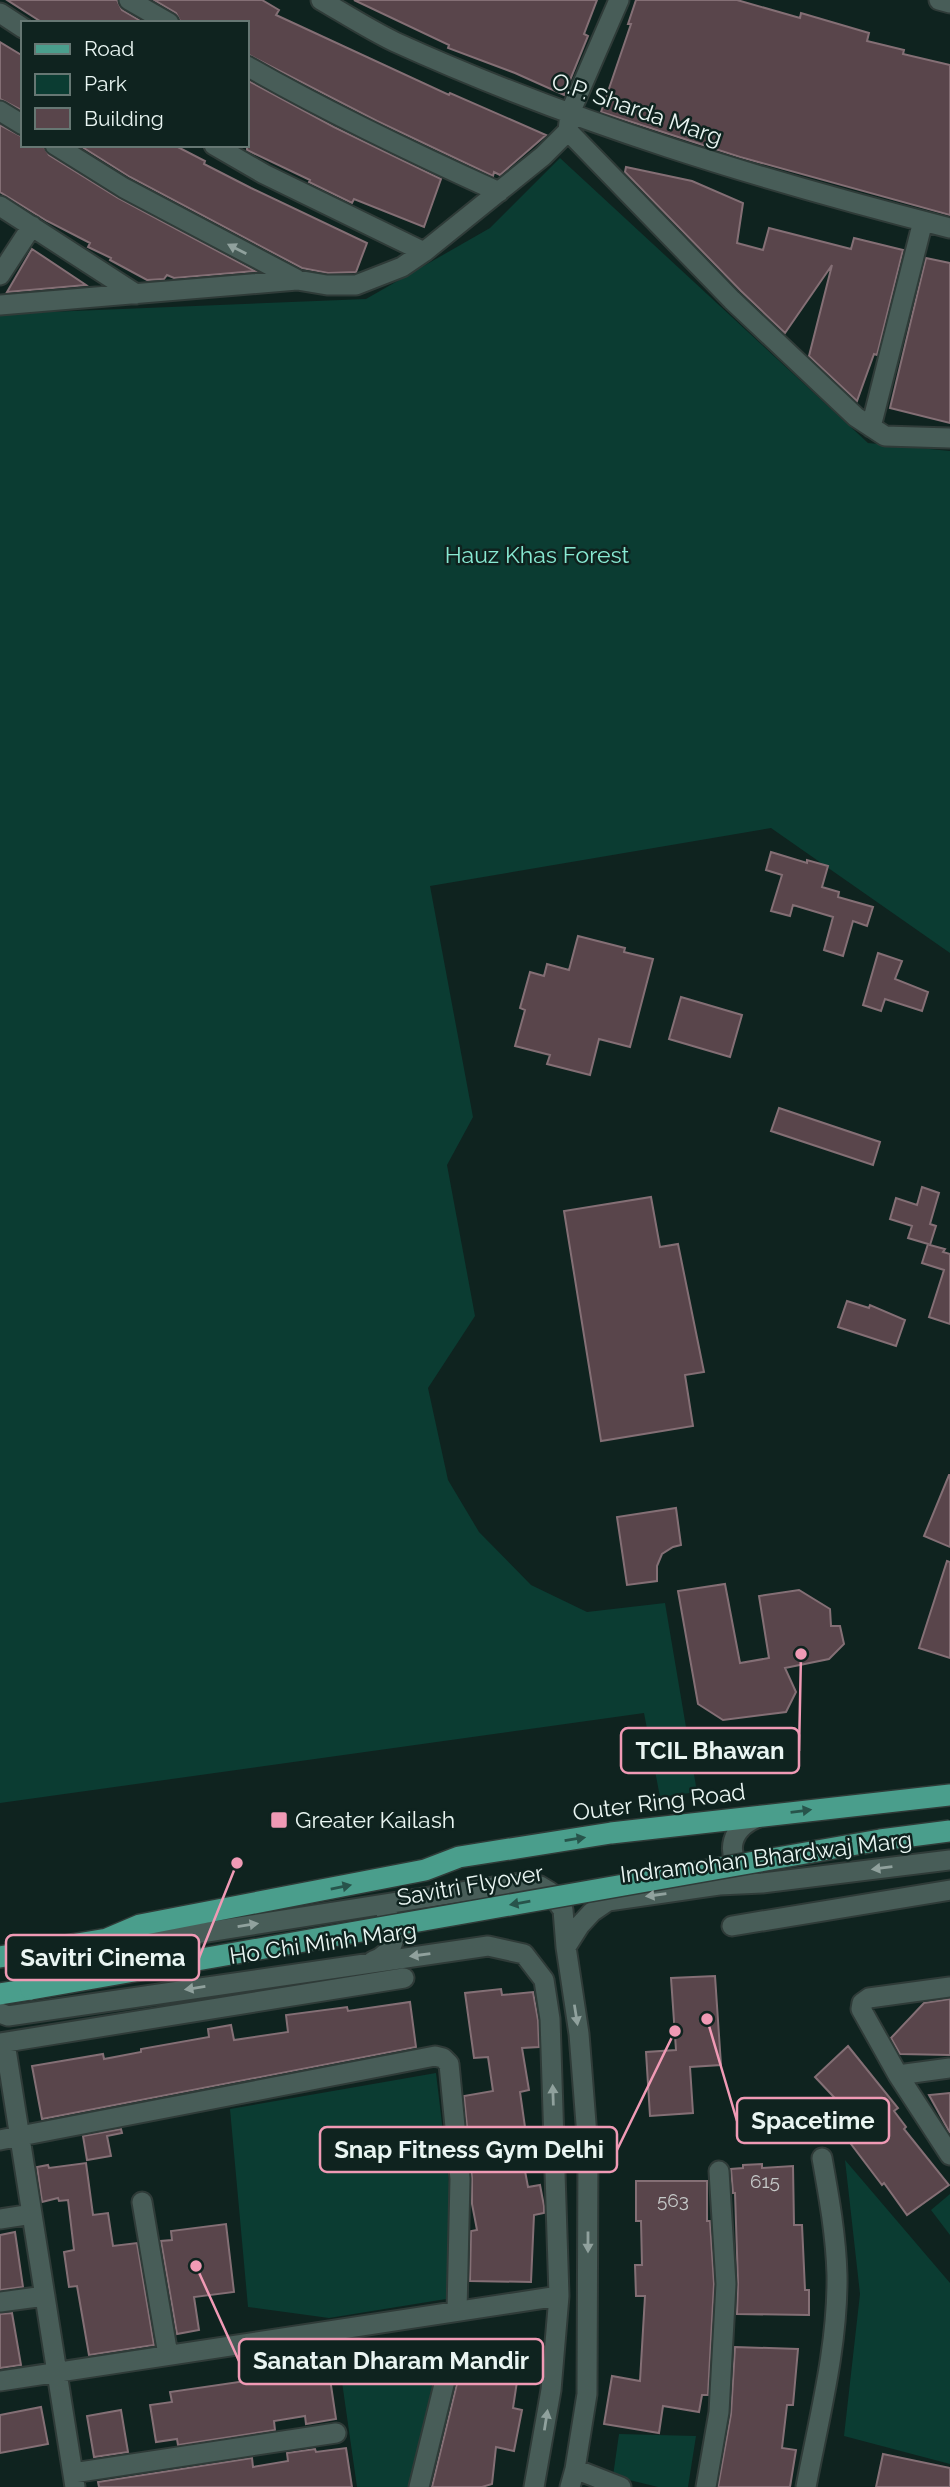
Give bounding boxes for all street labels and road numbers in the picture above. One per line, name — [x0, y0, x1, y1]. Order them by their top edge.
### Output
street label: O.P. Sharda Marg — [548, 67, 726, 150]
street label: Outer Ring Road — [571, 1778, 747, 1826]
street label: Indramohan Bhardwaj Marg — [618, 1825, 913, 1888]
street label: Savitri Flyover — [395, 1858, 545, 1911]
street label: Ho Chi Minh Marg — [228, 1916, 418, 1969]

